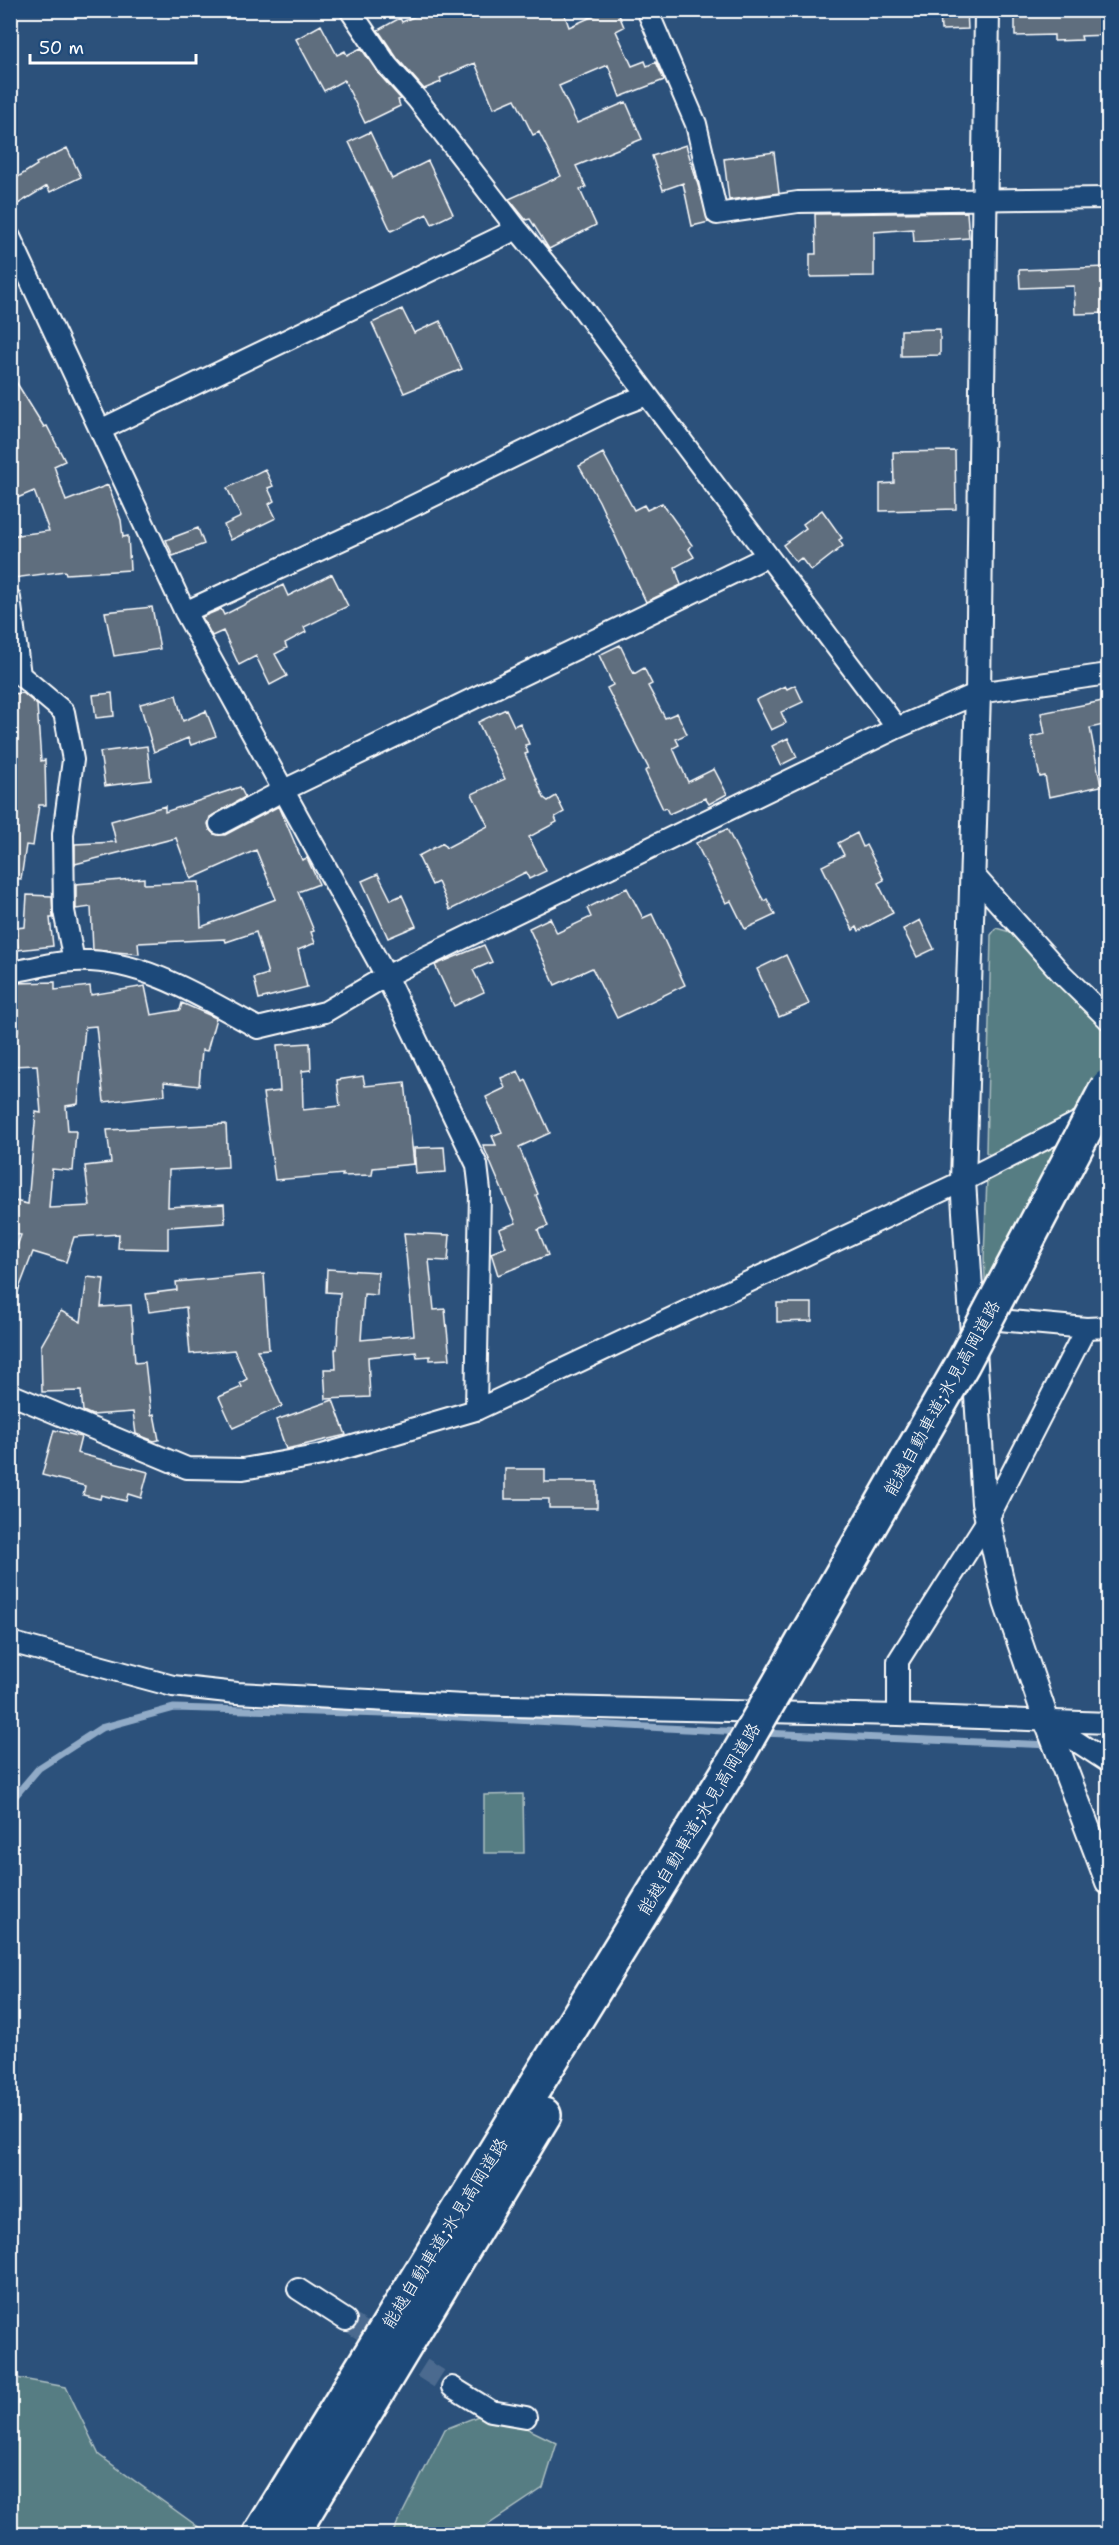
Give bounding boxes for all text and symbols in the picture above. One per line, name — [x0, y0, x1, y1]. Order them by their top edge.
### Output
scale bar — [30, 27, 196, 65]
text: 50 m — [39, 36, 84, 60]
street label: 能越自動車道;氷見高岡道路 — [878, 1296, 1006, 1500]
street label: 能越自動車道;氷見高岡道路 — [632, 1718, 766, 1920]
street label: 能越自動車道;氷見高岡道路 — [376, 2133, 514, 2333]

